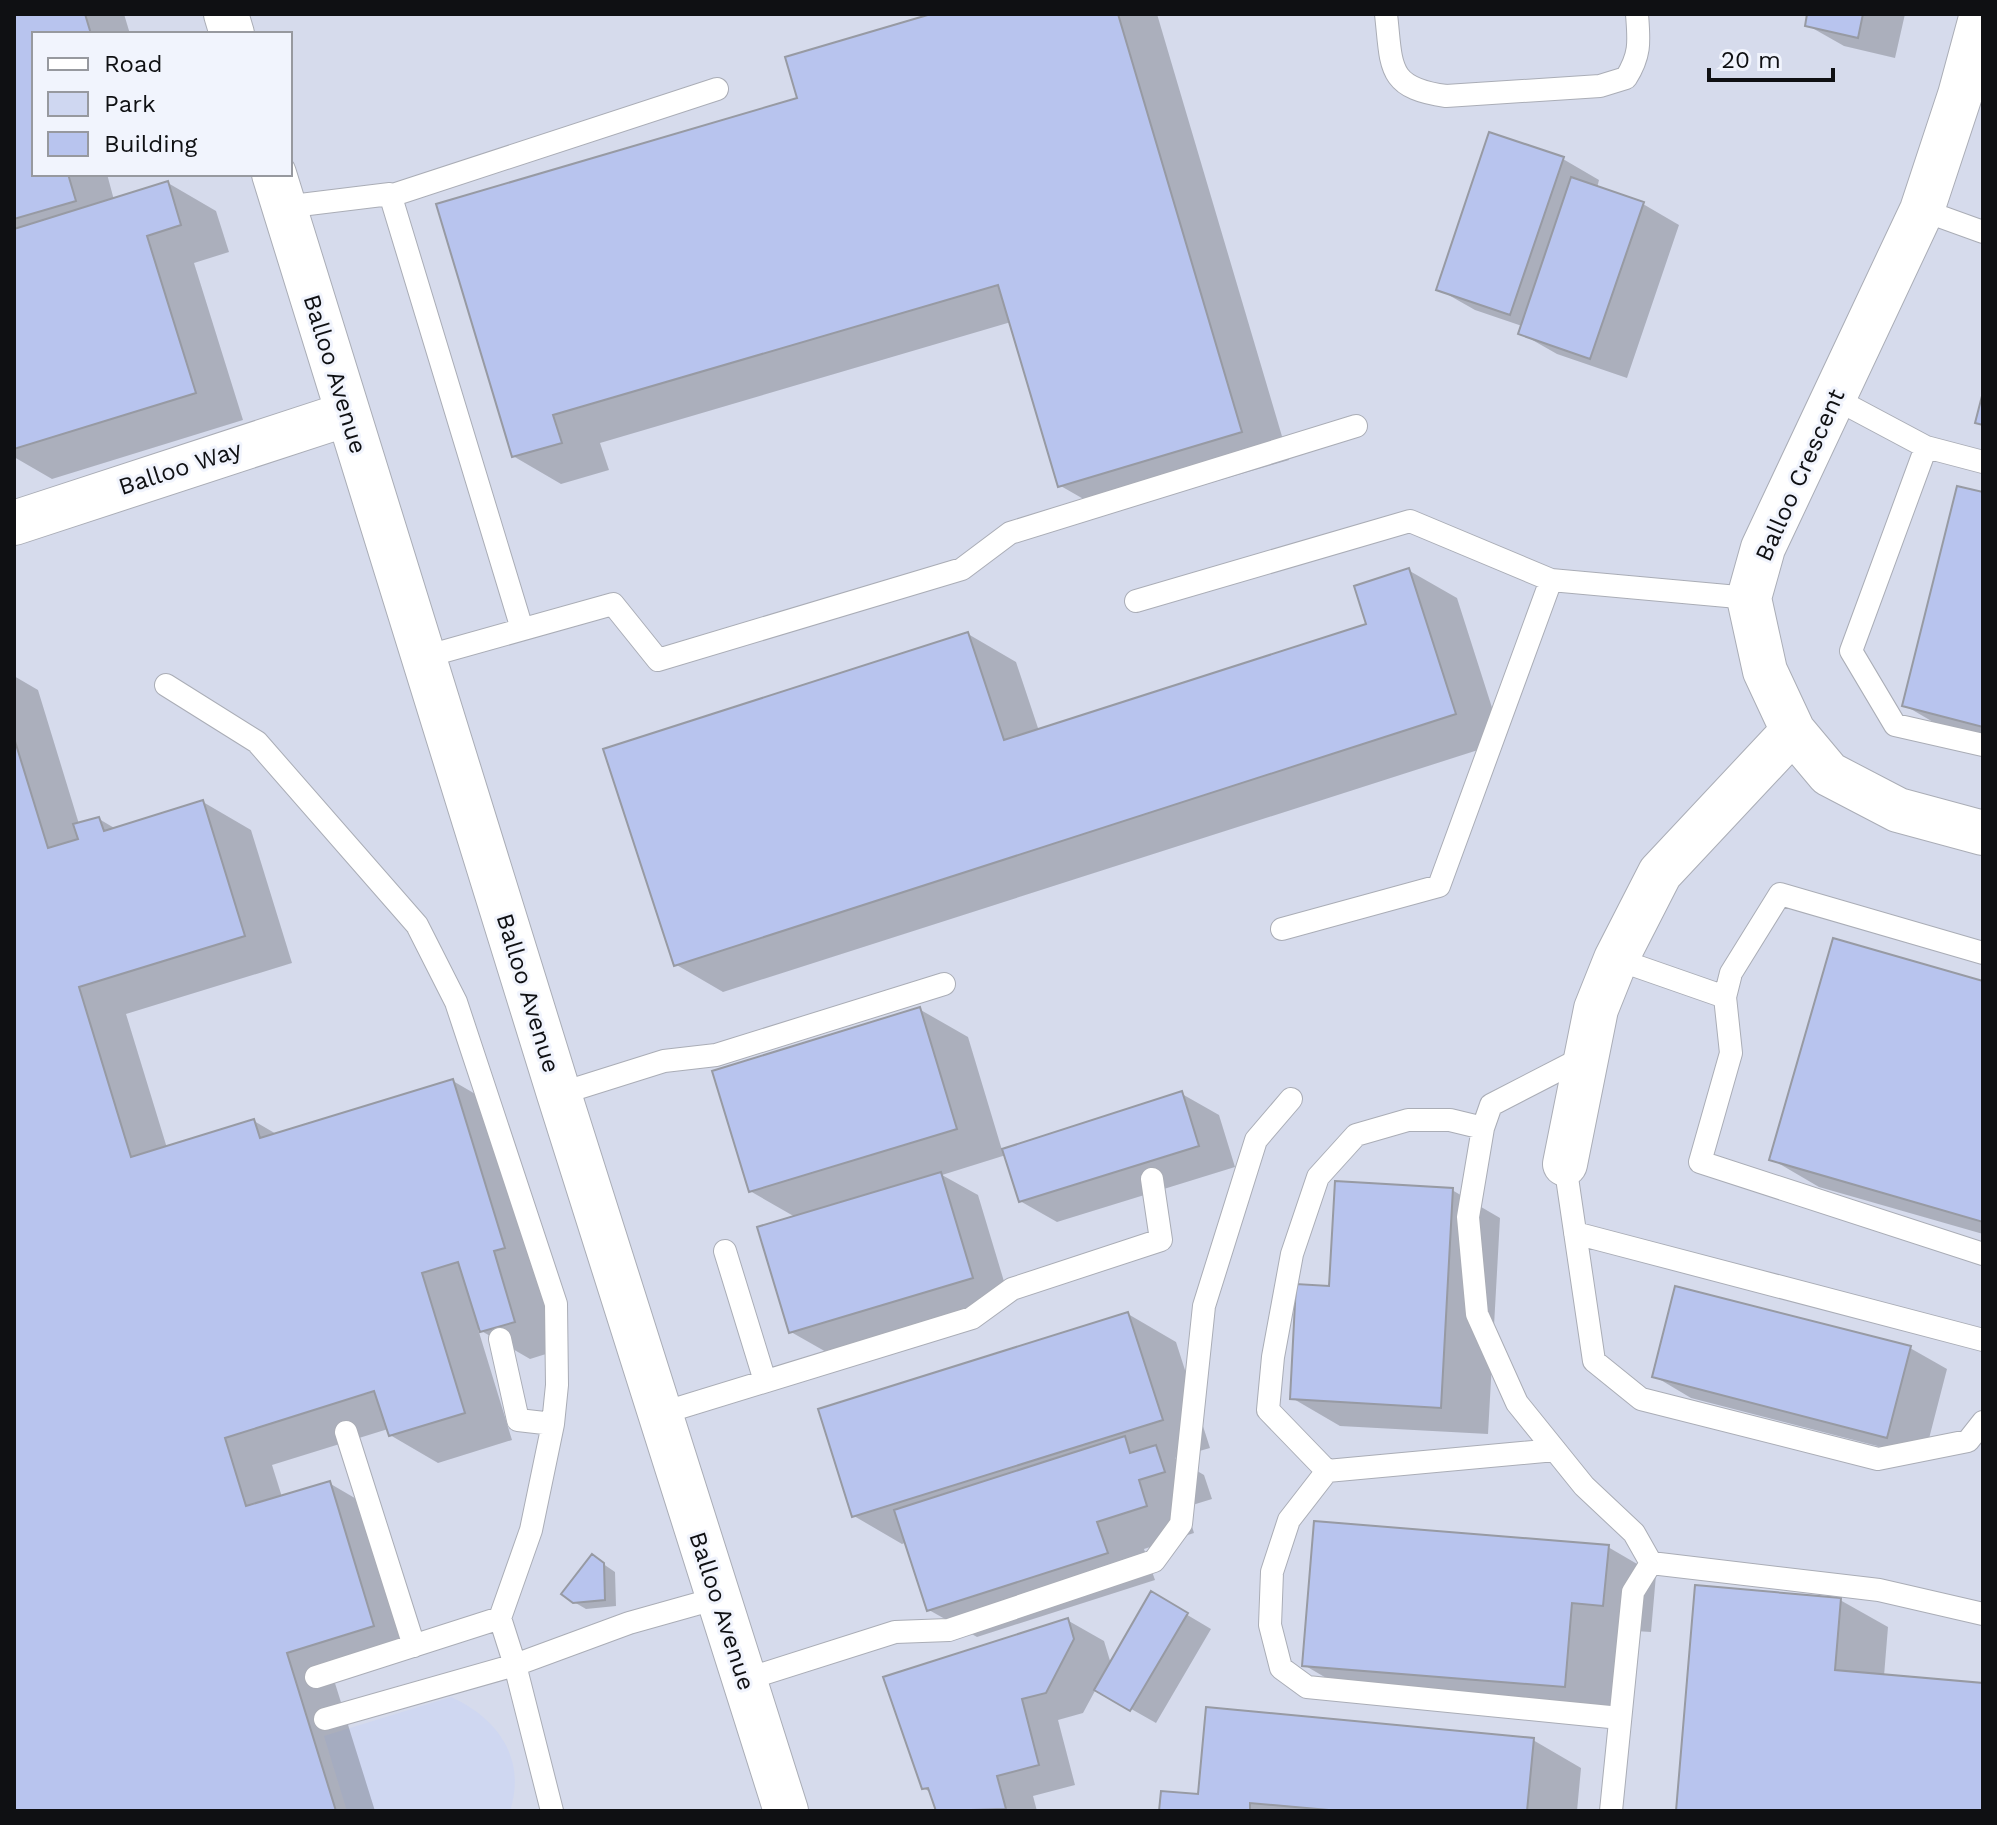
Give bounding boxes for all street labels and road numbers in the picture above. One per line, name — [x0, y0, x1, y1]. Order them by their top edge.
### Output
street label: Balloo Avenue — [298, 291, 372, 457]
street label: Balloo Crescent — [1750, 385, 1850, 565]
street label: Balloo Way — [115, 435, 246, 501]
street label: Balloo Avenue — [491, 910, 565, 1076]
street label: Balloo Avenue — [683, 1528, 761, 1694]

